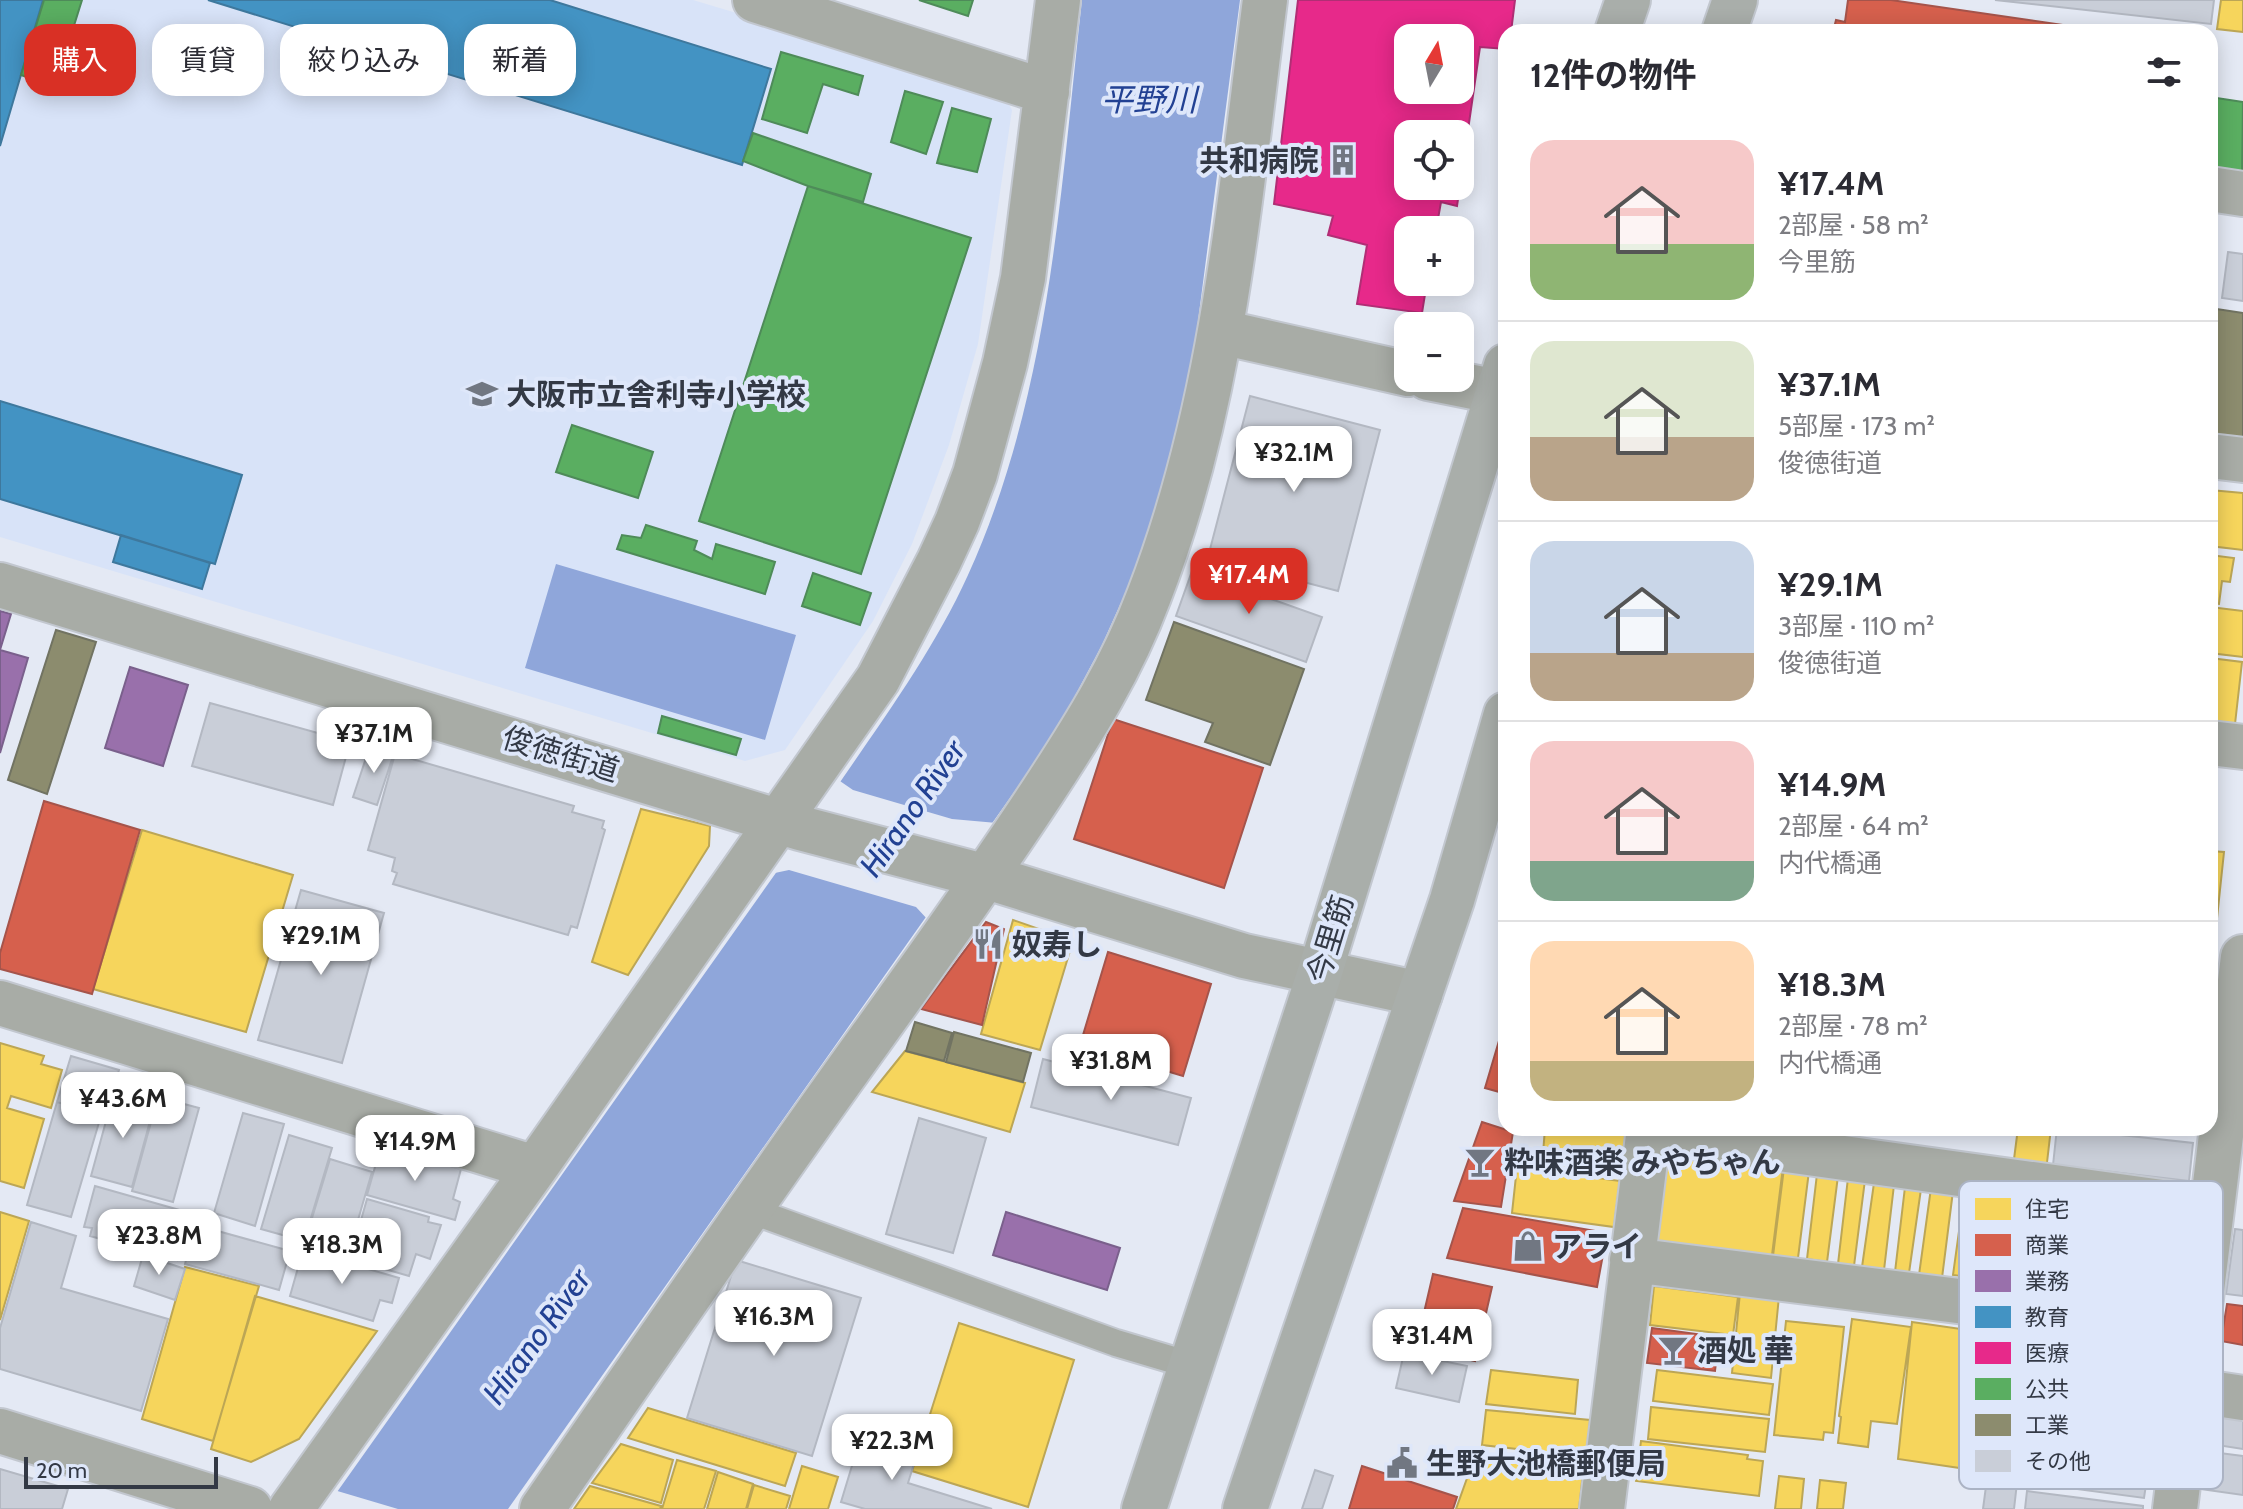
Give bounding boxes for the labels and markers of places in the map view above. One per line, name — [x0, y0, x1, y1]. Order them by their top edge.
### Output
place label: 共和病院 — [1199, 142, 1319, 179]
building icon: 共和病院 — [1326, 143, 1360, 177]
place label: 大阪市立舎利寺小学校 — [506, 376, 806, 413]
school or university icon: 大阪市立舎利寺小学校 — [465, 377, 499, 411]
pin: ¥32.1M — [1229, 426, 1359, 494]
pin: ¥17.4M — [1184, 548, 1314, 616]
pin: ¥37.1M — [309, 707, 439, 775]
pin: ¥29.1M — [256, 909, 386, 977]
place label: 奴寿し — [1012, 926, 1102, 963]
restaurant icon: 奴寿し — [971, 927, 1005, 961]
pin: ¥31.8M — [1046, 1034, 1176, 1102]
pin: ¥43.6M — [58, 1072, 188, 1140]
pin: ¥14.9M — [350, 1115, 480, 1183]
place label: 粋味酒楽 みやちゃん — [1504, 1144, 1781, 1181]
bar icon: 粋味酒楽 みやちゃん — [1463, 1145, 1497, 1179]
pin: ¥23.8M — [94, 1209, 224, 1277]
pin: ¥18.3M — [277, 1218, 407, 1286]
place label: アライ — [1552, 1228, 1642, 1265]
shop icon: アライ — [1511, 1229, 1545, 1263]
pin: ¥16.3M — [709, 1290, 839, 1358]
pin: ¥31.4M — [1367, 1309, 1497, 1377]
place label: 酒処 華 — [1697, 1332, 1794, 1369]
bar icon: 酒処 華 — [1656, 1333, 1690, 1367]
pin: ¥22.3M — [827, 1414, 957, 1482]
place label: 生野大池橋郵便局 — [1426, 1445, 1666, 1482]
public building icon: 生野大池橋郵便局 — [1385, 1446, 1419, 1480]

